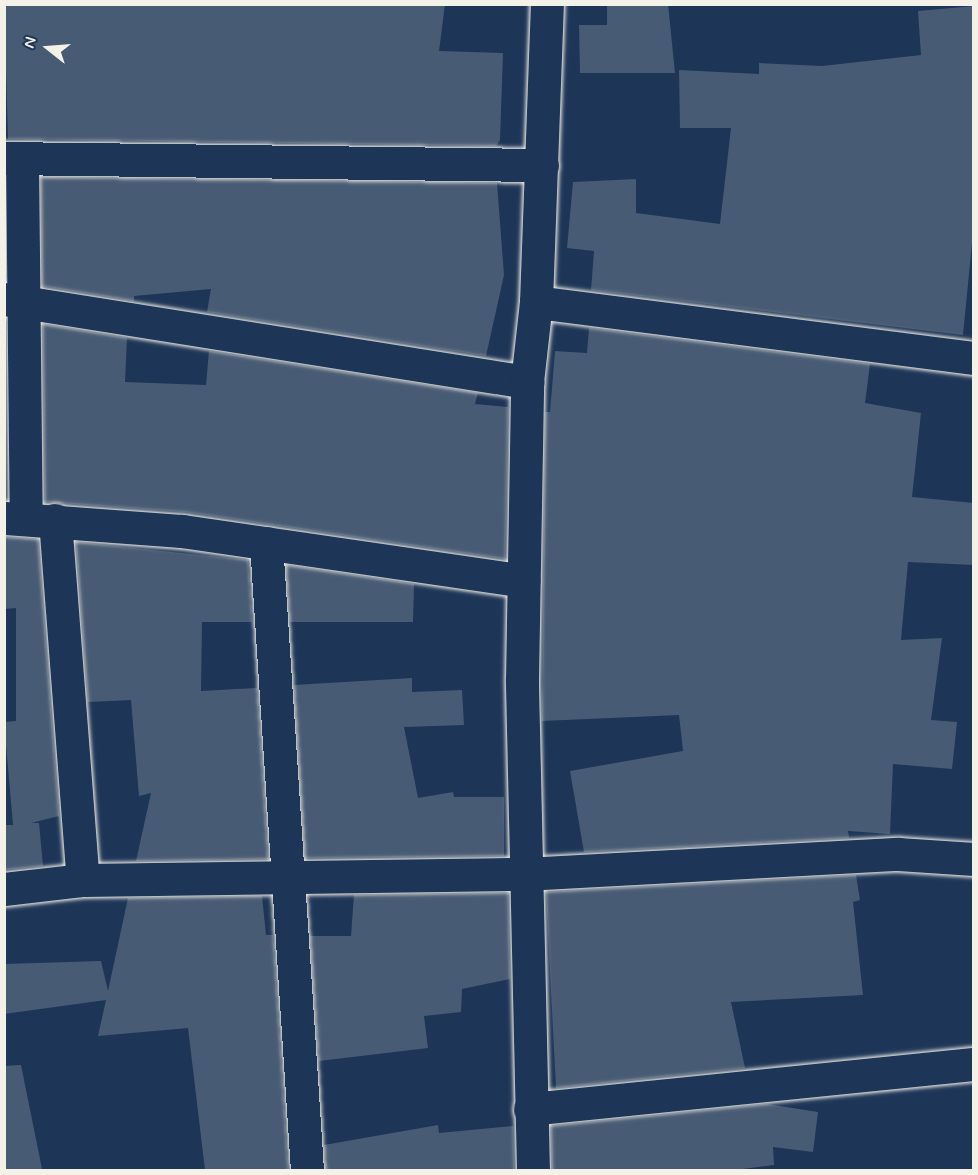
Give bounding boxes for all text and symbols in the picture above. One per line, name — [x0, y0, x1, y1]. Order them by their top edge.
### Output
north arrow — [18, 18, 78, 78]
text: N — [19, 34, 42, 51]

